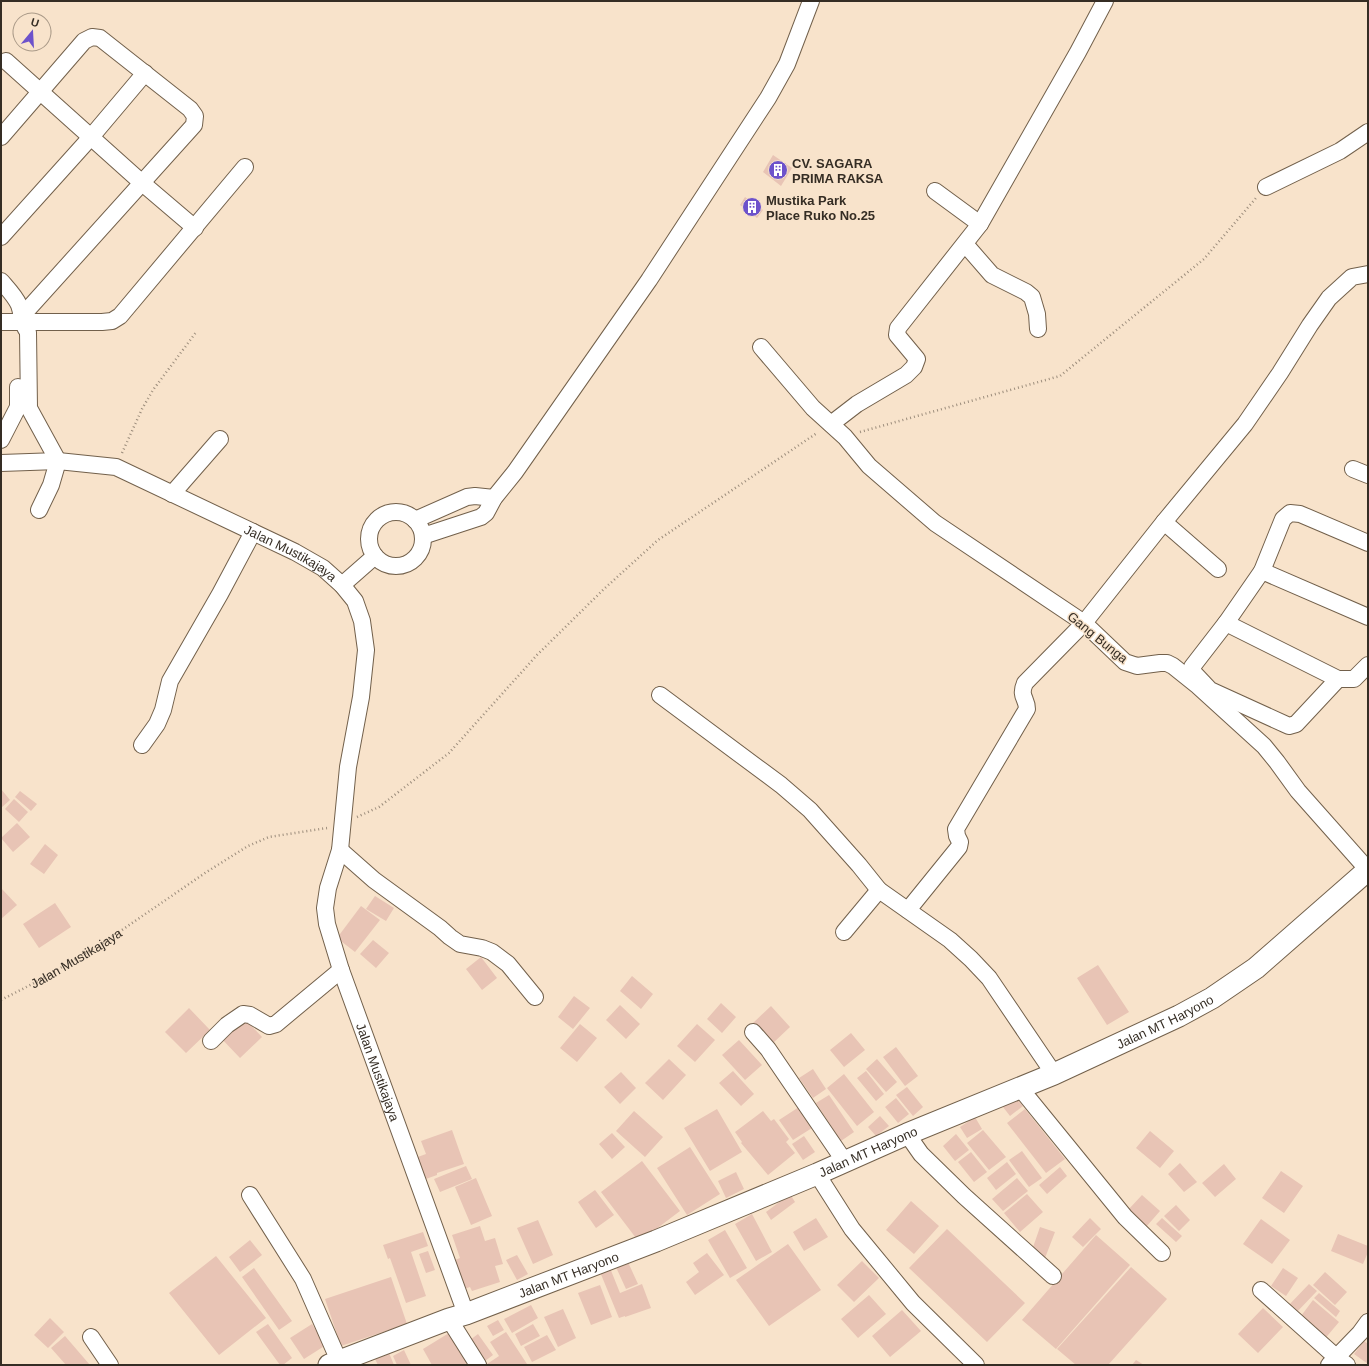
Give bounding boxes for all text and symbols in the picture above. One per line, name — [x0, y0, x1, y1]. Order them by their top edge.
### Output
north arrow — [12, 12, 52, 52]
text: U — [29, 16, 41, 29]
place label: CV. SAGARA PRIMA RAKSA — [792, 156, 884, 186]
building icon: CV. SAGARA PRIMA RAKSA — [767, 159, 789, 181]
place label: Mustika Park Place Ruko No.25 — [766, 193, 875, 223]
building icon: Mustika Park Place Ruko No.25 — [741, 196, 763, 218]
street label: Jalan Mustikajaya — [242, 522, 340, 585]
street label: Gang Bunga — [1065, 609, 1131, 667]
street label: Jalan Mustikajaya — [28, 925, 125, 991]
street label: Jalan MT Haryono — [1114, 992, 1216, 1052]
street label: Jalan Mustikajaya — [353, 1021, 403, 1124]
street label: Jalan MT Haryono — [817, 1124, 920, 1180]
street label: Jalan MT Haryono — [516, 1249, 621, 1301]

